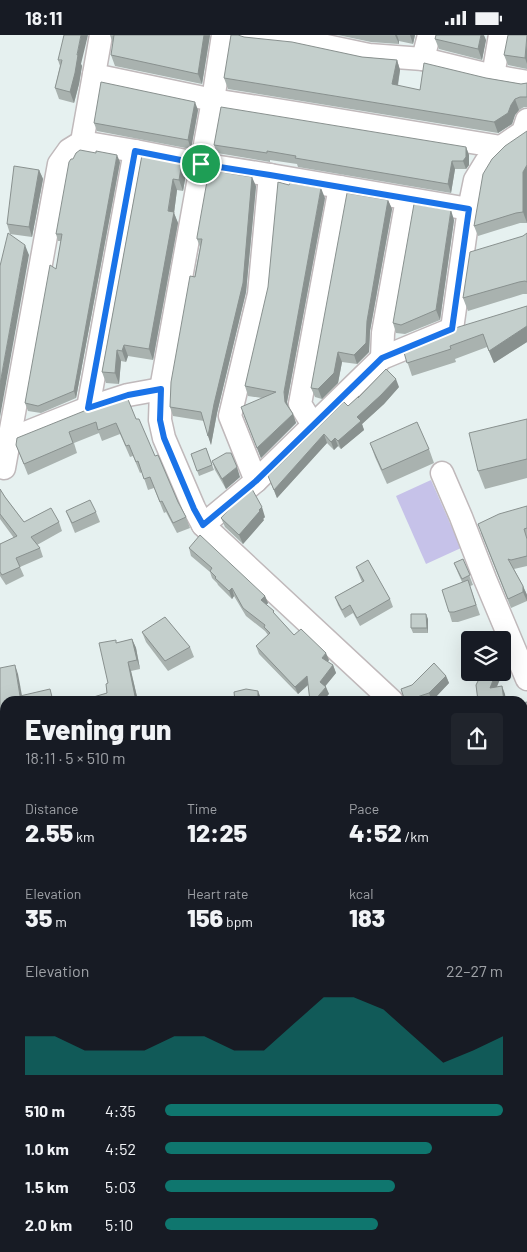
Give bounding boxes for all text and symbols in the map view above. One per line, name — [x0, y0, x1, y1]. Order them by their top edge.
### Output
text: 18:11 — [25, 6, 63, 29]
pin — [180, 143, 222, 185]
icon: arrive — [187, 150, 215, 178]
map controls — [461, 631, 511, 681]
button: layers — [461, 631, 511, 681]
text: Evening run — [25, 712, 171, 746]
button: share — [451, 713, 503, 765]
text: 18:11 · 5 × 510 m — [25, 748, 126, 767]
text: Distance — [25, 800, 78, 817]
text: Time — [187, 800, 217, 817]
text: Pace — [349, 800, 379, 817]
text: 2.55 — [25, 817, 73, 847]
text: 12:25 — [187, 817, 247, 847]
text: 4:52 — [349, 817, 402, 847]
text: km — [73, 828, 95, 845]
text: /km — [402, 828, 429, 845]
text: Elevation — [25, 885, 81, 902]
text: Heart rate — [187, 885, 248, 902]
text: kcal — [349, 885, 373, 902]
text: 35 — [25, 902, 52, 932]
text: 156 — [187, 902, 223, 932]
text: 183 — [349, 902, 385, 932]
text: m — [52, 913, 67, 930]
text: bpm — [223, 913, 253, 930]
text: Elevation — [25, 961, 89, 980]
text: 22–27 m — [446, 961, 503, 980]
text: 510 m — [25, 1101, 65, 1120]
text: 4:35 — [105, 1101, 136, 1120]
text: 1.0 km — [25, 1139, 69, 1158]
text: 4:52 — [105, 1139, 136, 1158]
text: 1.5 km — [25, 1177, 69, 1196]
text: 5:03 — [105, 1177, 136, 1196]
text: 2.0 km — [25, 1215, 72, 1234]
text: 5:10 — [105, 1215, 133, 1234]

